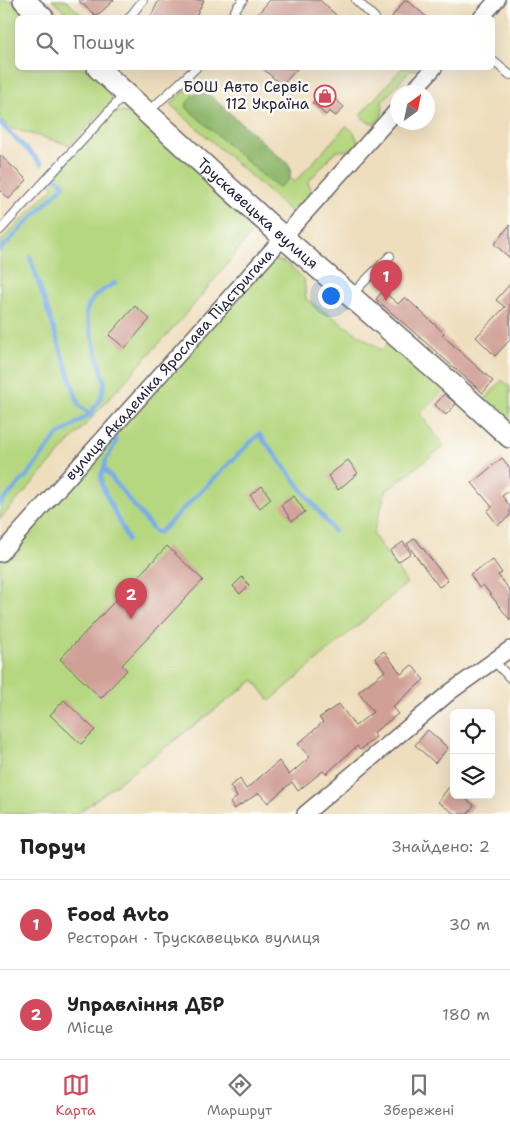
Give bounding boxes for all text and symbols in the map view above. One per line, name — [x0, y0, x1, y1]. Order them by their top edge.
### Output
search box — [15, 15, 495, 70]
icon: search — [33, 29, 61, 57]
text: Пошук — [73, 30, 135, 55]
place label: БОШ Авто Сервіс 112 Україна — [183, 77, 310, 114]
shop icon: БОШ Авто Сервіс 112 Україна — [313, 84, 337, 108]
north arrow — [390, 85, 435, 130]
street label: Трускавецька вулиця — [193, 153, 323, 273]
street label: вулиця Академіка Ярослава Підстригача — [61, 244, 279, 485]
pin: 1 — [370, 260, 402, 301]
your location — [318, 283, 344, 309]
pin: 2 — [115, 578, 147, 619]
map controls — [450, 709, 495, 799]
button: locate — [450, 709, 495, 754]
button: layers — [450, 754, 495, 799]
text: Поруч — [20, 833, 86, 861]
text: Знайдено: 2 — [392, 836, 490, 857]
text: Food Avto — [67, 902, 169, 927]
text: 1 — [32, 914, 40, 935]
text: 30 m — [449, 914, 490, 935]
text: Ресторан · Трускавецька вулиця — [67, 927, 320, 948]
text: Управління ДБР — [67, 992, 224, 1017]
text: 2 — [30, 1004, 42, 1025]
text: 180 m — [442, 1004, 490, 1025]
text: Місце — [67, 1017, 114, 1038]
tab: Карта — [56, 1071, 96, 1119]
tab: Маршрут — [207, 1071, 272, 1119]
tab: Збережені — [383, 1071, 454, 1119]

